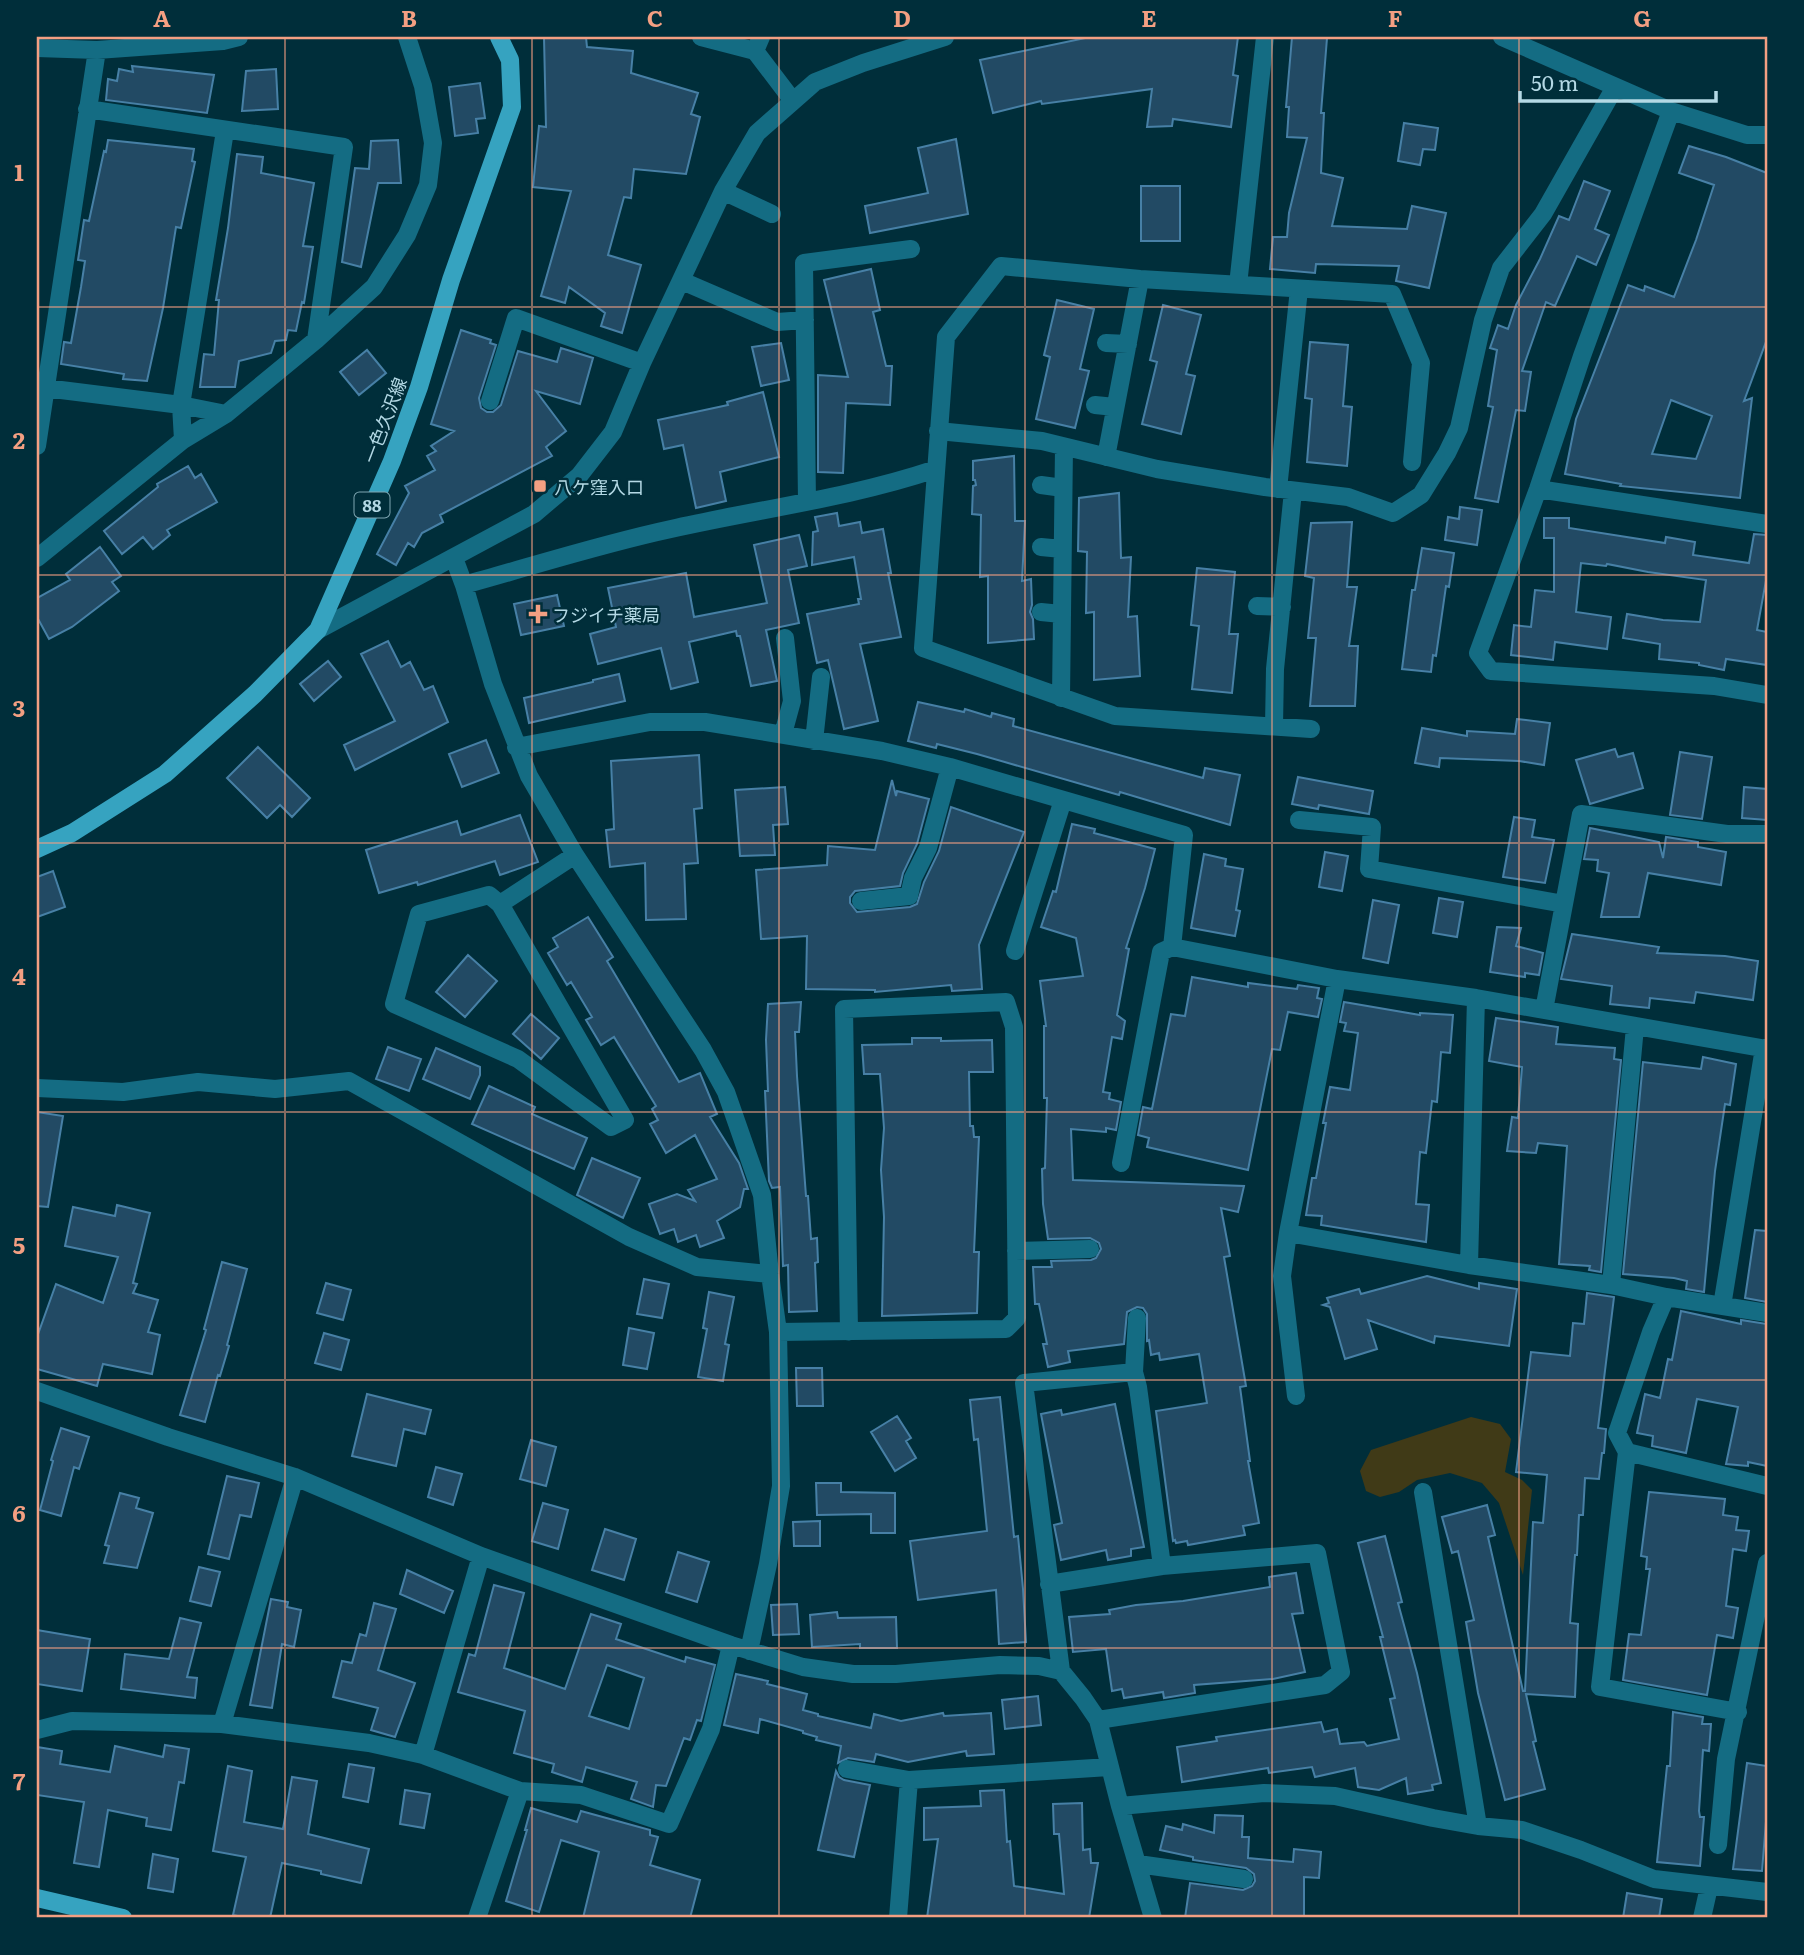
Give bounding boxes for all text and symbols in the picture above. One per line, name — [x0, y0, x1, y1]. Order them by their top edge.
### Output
text: A — [153, 0, 171, 34]
text: B — [401, 0, 417, 34]
text: C — [647, 0, 663, 34]
text: D — [893, 0, 911, 34]
text: E — [1141, 0, 1157, 34]
text: F — [1388, 0, 1403, 34]
text: G — [1633, 0, 1651, 34]
scale bar — [1520, 60, 1716, 104]
text: 50 m — [1531, 66, 1578, 97]
text: 1 — [14, 154, 24, 188]
street label: 一色久沢線 — [355, 373, 413, 467]
text: 2 — [13, 422, 25, 456]
place label: 八ケ窪入口 — [554, 473, 644, 500]
marker: 八ケ窪入口 — [532, 478, 548, 494]
road number: 88 — [354, 492, 390, 518]
place label: フジイチ薬局 — [552, 601, 660, 628]
marker: フジイチ薬局 — [530, 606, 546, 622]
text: 3 — [13, 690, 25, 724]
text: 4 — [12, 958, 26, 992]
text: 5 — [13, 1227, 25, 1261]
text: 6 — [12, 1495, 26, 1529]
text: 7 — [13, 1763, 26, 1797]

